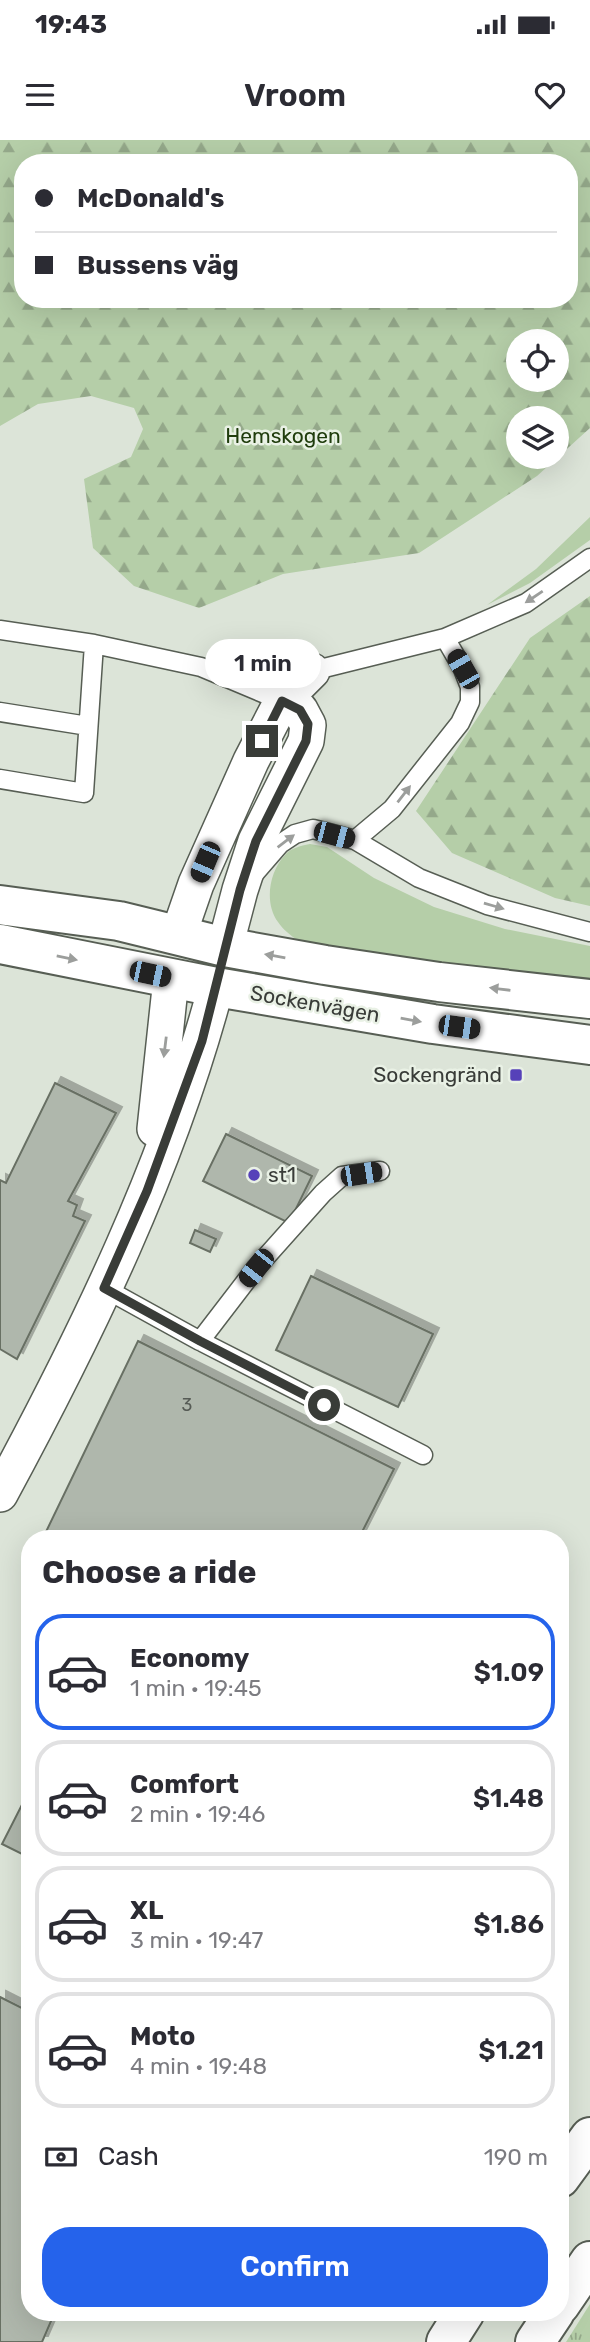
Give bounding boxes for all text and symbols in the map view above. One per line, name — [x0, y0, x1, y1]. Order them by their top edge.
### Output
text: 19:43 — [35, 9, 107, 40]
icon: menu — [21, 76, 59, 114]
text: Vroom — [244, 76, 346, 114]
icon: heart — [531, 76, 569, 114]
text: McDonald's — [77, 183, 225, 214]
text: Bussens väg — [77, 250, 239, 281]
map controls — [506, 329, 569, 469]
button: locate — [506, 329, 569, 392]
button: layers — [506, 406, 569, 469]
park label: Hemskogen — [225, 423, 341, 448]
one-way arrow — [524, 591, 544, 604]
callout: 1 min — [204, 640, 320, 688]
car — [444, 646, 483, 692]
text: 1 min — [234, 649, 292, 677]
route end — [246, 725, 278, 757]
one-way arrow — [397, 785, 412, 803]
car — [311, 819, 358, 851]
one-way arrow — [277, 833, 295, 848]
car — [188, 839, 223, 885]
one-way arrow — [483, 902, 504, 912]
one-way arrow — [264, 951, 286, 962]
one-way arrow — [56, 952, 78, 963]
car — [128, 959, 173, 989]
street label: Sockenvägen — [248, 980, 382, 1027]
one-way arrow — [489, 984, 511, 995]
car — [437, 1014, 482, 1040]
one-way arrow — [400, 1015, 422, 1026]
one-way arrow — [159, 1036, 170, 1058]
place label: Sockengränd — [373, 1062, 502, 1087]
marker: Sockengränd — [508, 1067, 524, 1083]
car — [339, 1160, 384, 1188]
place label: st1 — [268, 1162, 296, 1187]
marker: st1 — [246, 1167, 262, 1183]
car — [235, 1245, 278, 1291]
route start — [308, 1389, 340, 1421]
house number: 3 — [182, 1394, 192, 1416]
text: Choose a ride — [42, 1553, 256, 1591]
icon: car — [46, 1641, 109, 1704]
text: Economy — [130, 1643, 249, 1674]
text: $1.09 — [474, 1657, 544, 1688]
text: 1 min · 19:45 — [130, 1674, 262, 1702]
icon: car — [46, 1767, 109, 1830]
text: Comfort — [130, 1769, 239, 1800]
text: $1.48 — [473, 1783, 544, 1814]
text: 2 min · 19:46 — [130, 1800, 265, 1828]
icon: car — [46, 1893, 109, 1956]
text: XL — [130, 1895, 163, 1926]
text: $1.86 — [474, 1909, 544, 1940]
text: 3 min · 19:47 — [130, 1926, 263, 1954]
icon: car — [46, 2019, 109, 2082]
text: Moto — [130, 2021, 195, 2052]
text: $1.21 — [478, 2035, 544, 2066]
text: 4 min · 19:48 — [130, 2052, 267, 2080]
icon: cash — [42, 2138, 80, 2176]
text: Cash — [98, 2141, 159, 2172]
text: 190 m — [484, 2143, 548, 2171]
button: Confirm — [42, 2227, 548, 2307]

